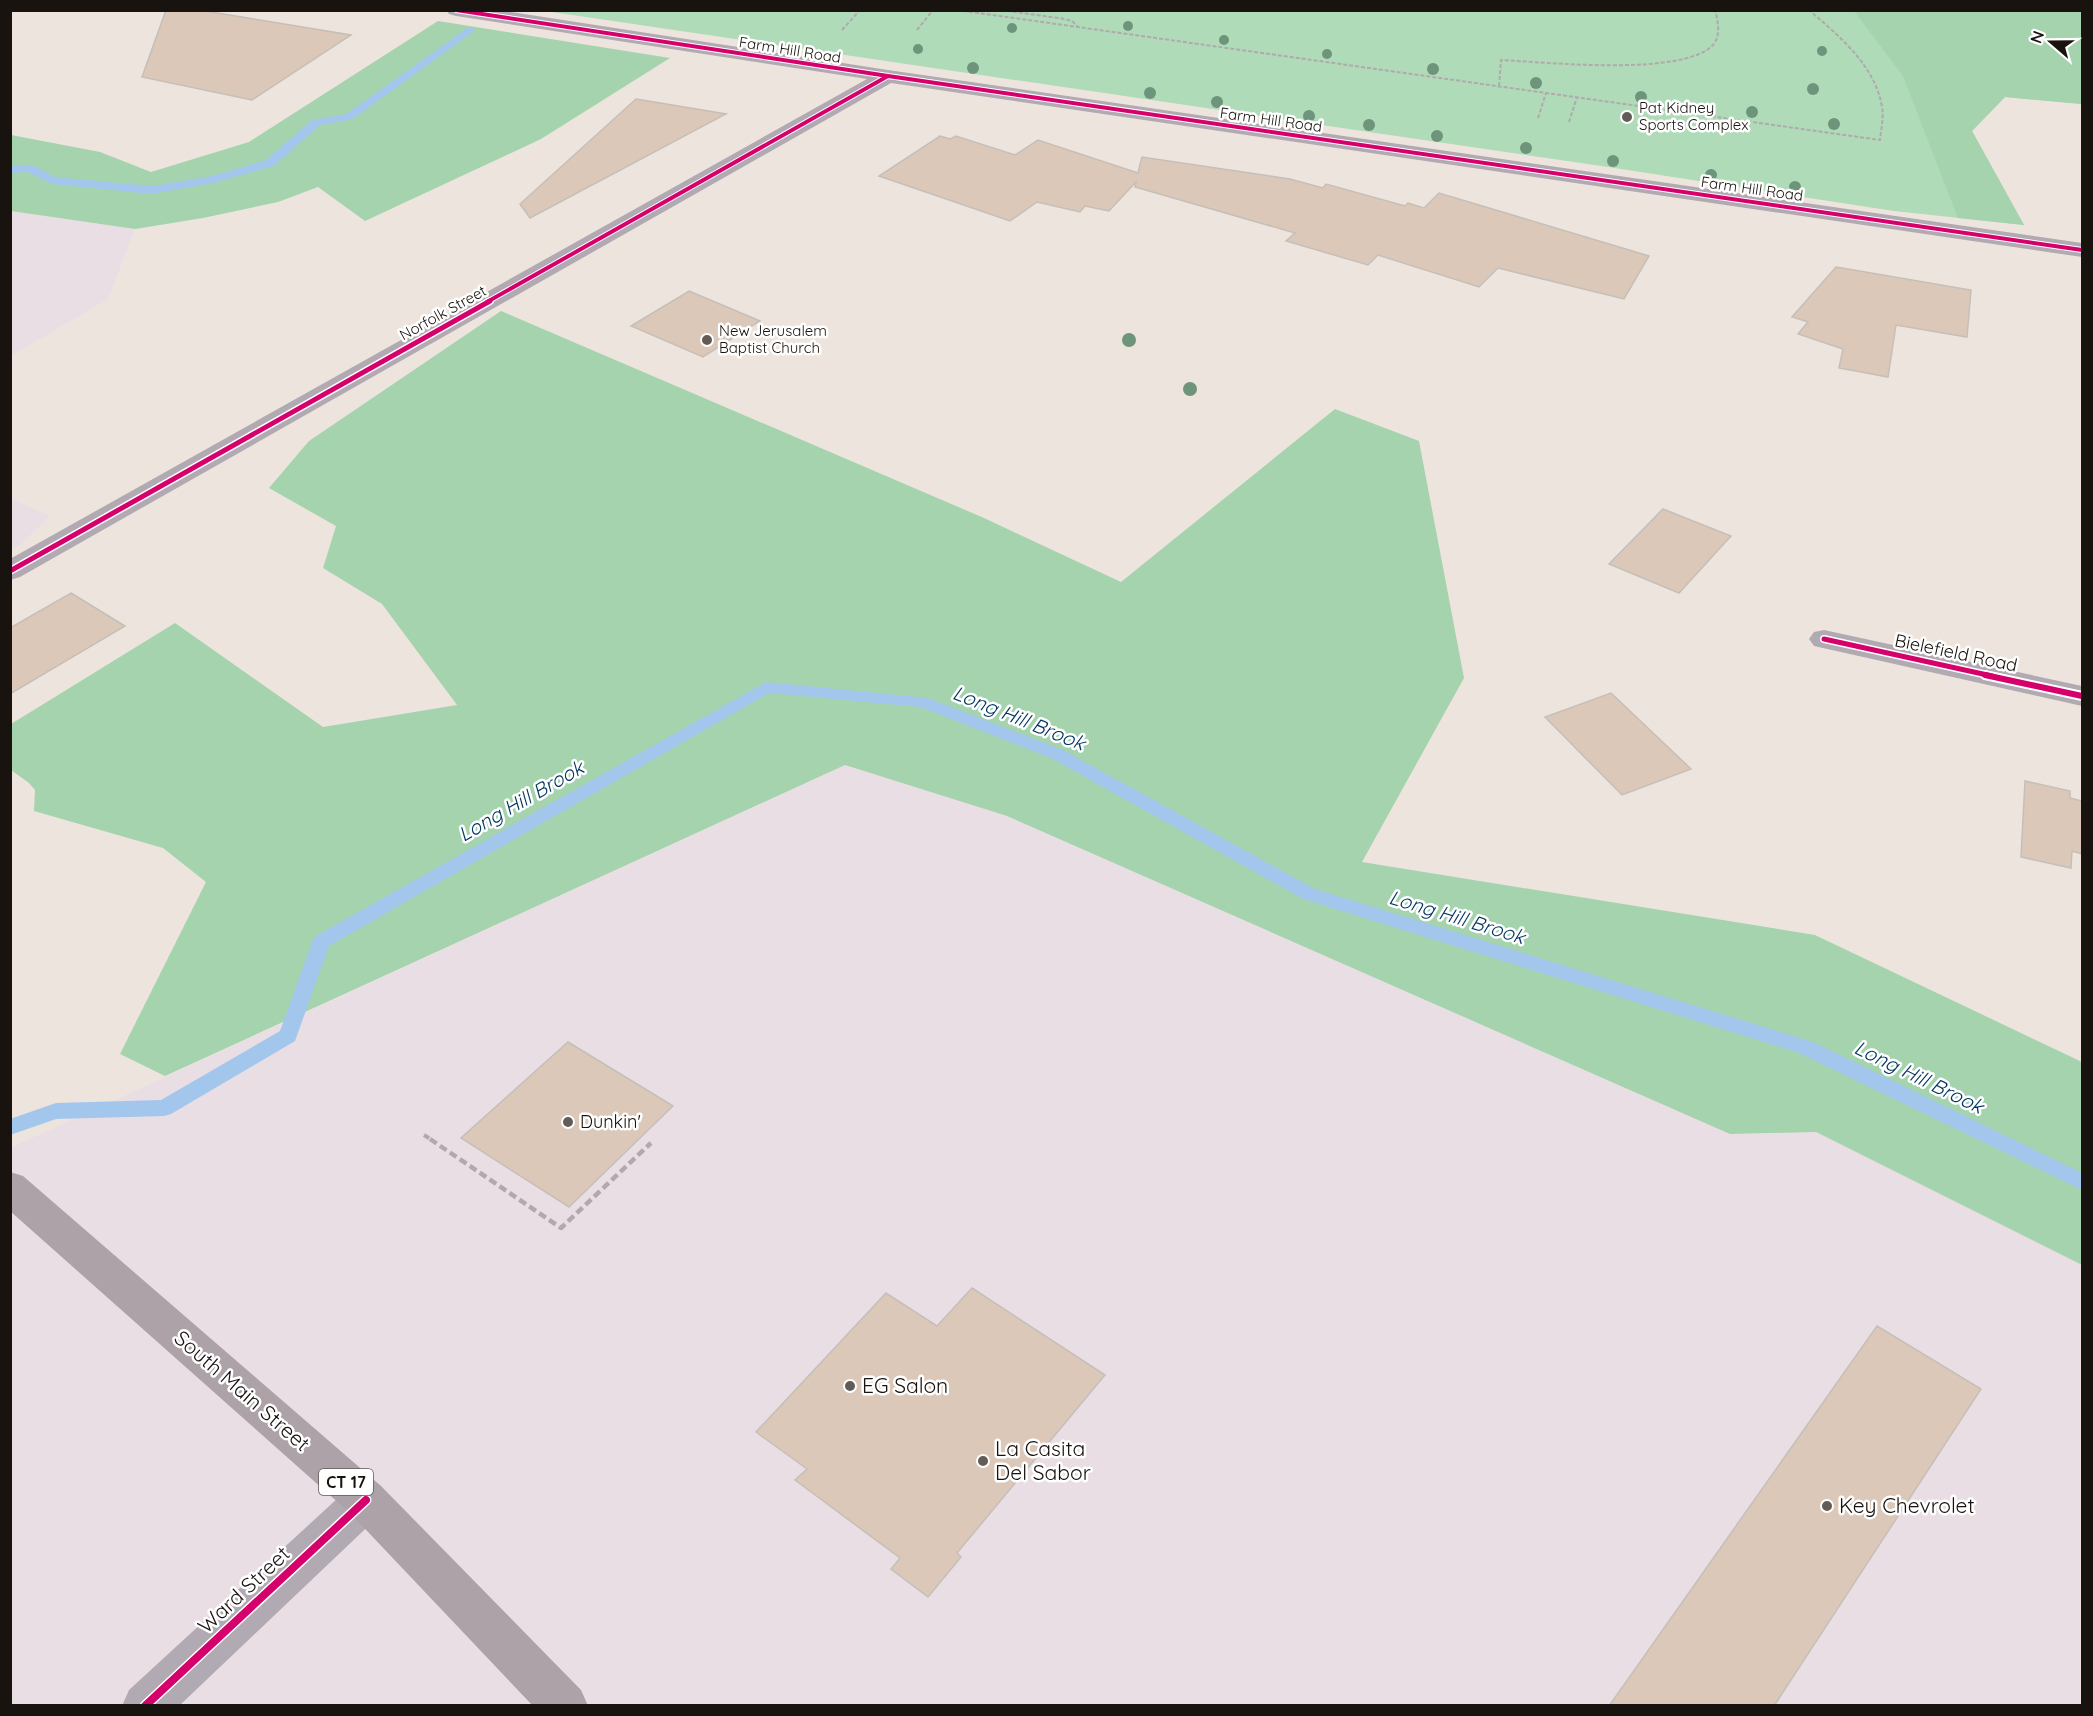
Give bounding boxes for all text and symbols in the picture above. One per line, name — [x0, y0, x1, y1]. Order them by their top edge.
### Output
north arrow — [2021, 12, 2081, 72]
text: N — [2025, 28, 2048, 46]
street label: Farm Hill Road — [738, 32, 842, 67]
place label: Pat Kidney Sports Complex — [1639, 98, 1748, 134]
street label: Farm Hill Road — [1219, 103, 1323, 136]
marker: Pat Kidney Sports Complex — [1620, 110, 1634, 124]
street label: Farm Hill Road — [1700, 172, 1804, 205]
street label: Norfolk Street — [396, 281, 489, 344]
place label: New Jerusalem Baptist Church — [719, 321, 827, 357]
marker: New Jerusalem Baptist Church — [700, 333, 714, 347]
street label: Bielefield Road — [1893, 628, 2020, 677]
water label: Long Hill Brook — [949, 680, 1091, 756]
water label: Long Hill Brook — [454, 753, 590, 847]
water label: Long Hill Brook — [1386, 884, 1530, 950]
water label: Long Hill Brook — [1851, 1034, 1990, 1120]
place label: Dunkin' — [580, 1110, 641, 1133]
marker: Dunkin' — [561, 1115, 575, 1129]
street label: South Main Street — [170, 1324, 316, 1456]
place label: EG Salon — [862, 1372, 948, 1398]
marker: EG Salon — [843, 1379, 857, 1393]
place label: La Casita Del Sabor — [995, 1435, 1091, 1485]
marker: La Casita Del Sabor — [976, 1454, 990, 1468]
road number: CT 17 — [319, 1469, 373, 1495]
place label: Key Chevrolet — [1839, 1492, 1975, 1518]
marker: Key Chevrolet — [1820, 1499, 1834, 1513]
street label: Ward Street — [192, 1540, 295, 1638]

